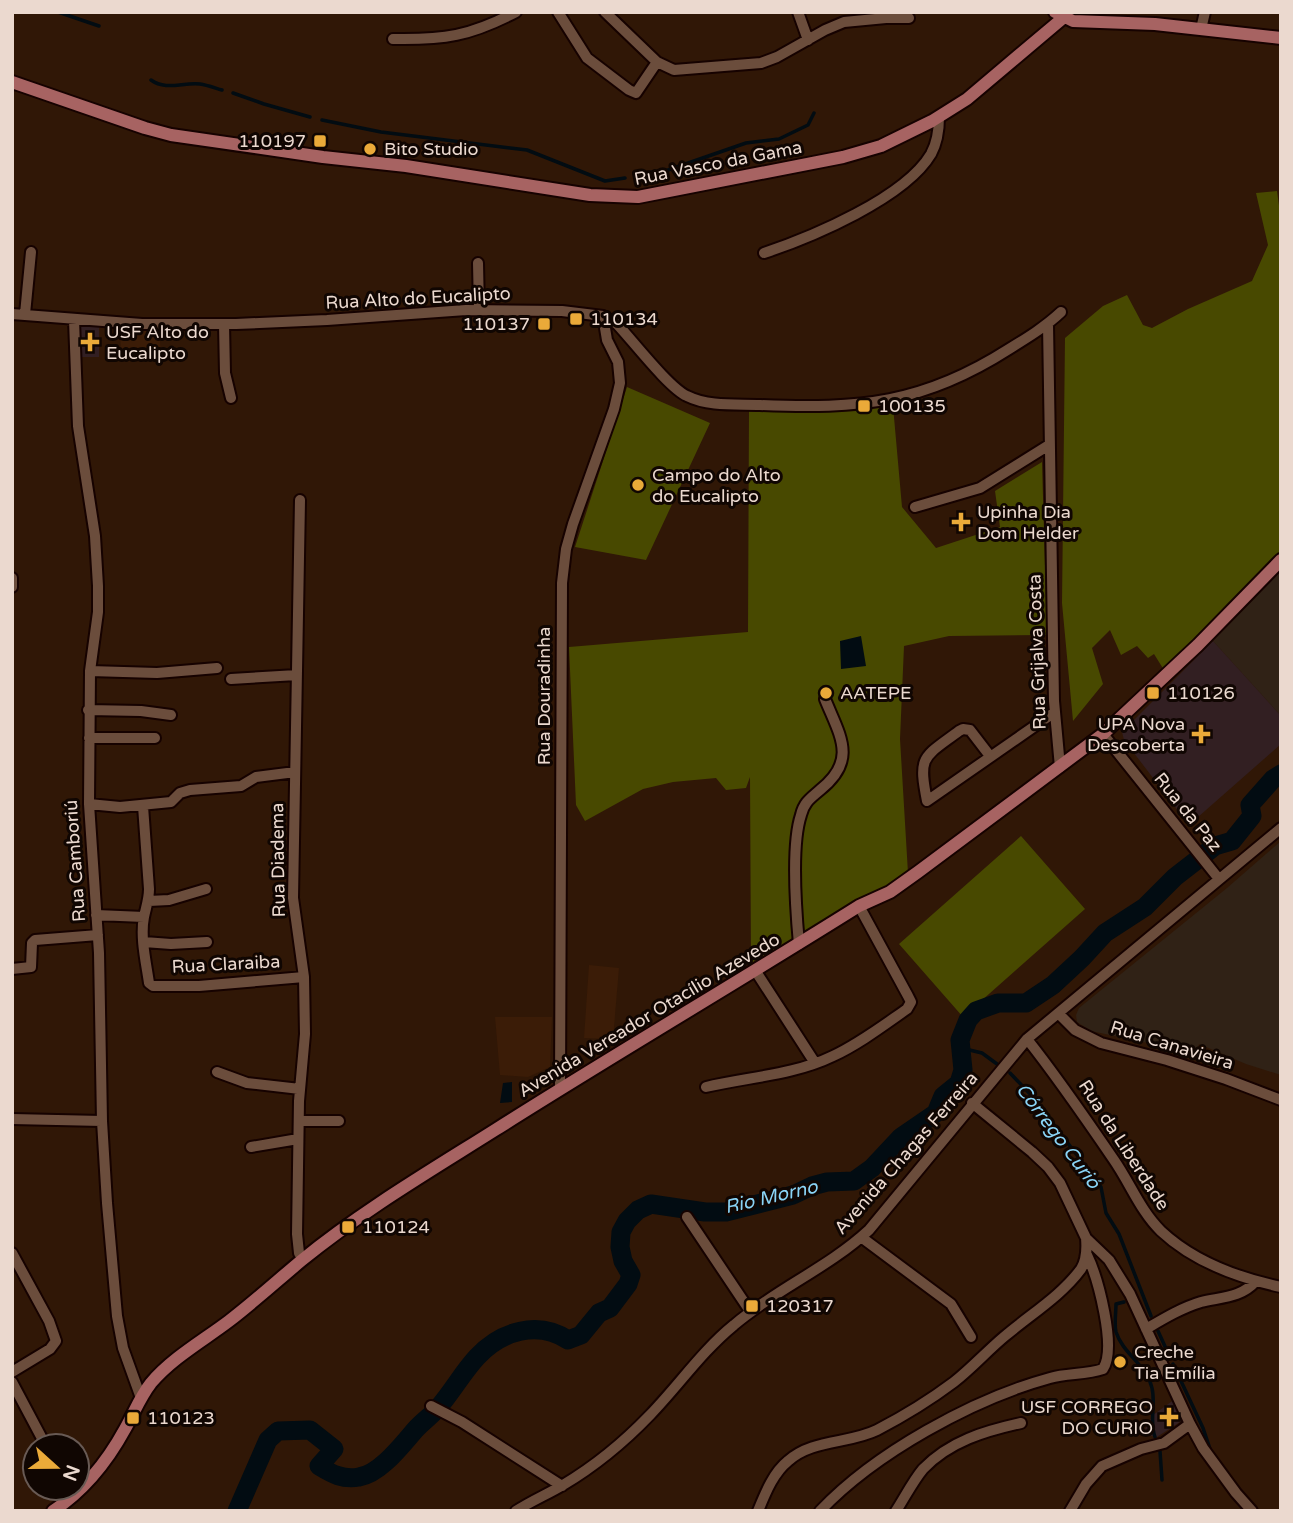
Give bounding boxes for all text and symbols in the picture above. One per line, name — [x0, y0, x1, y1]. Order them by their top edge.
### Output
place label: 110197 — [238, 130, 306, 152]
marker: 110197 — [312, 133, 328, 149]
street label: Rua Vasco da Gama — [632, 136, 804, 190]
place label: Bito Studio — [384, 138, 479, 160]
marker: Bito Studio — [362, 141, 378, 157]
street label: Rua Alto do Eucalipto — [325, 282, 511, 314]
place label: 110134 — [590, 308, 658, 330]
marker: 110134 — [568, 311, 584, 327]
place label: 110137 — [462, 313, 530, 335]
marker: 110137 — [536, 316, 552, 332]
place label: USF Alto do Eucalipto — [106, 321, 209, 364]
marker: USF Alto do Eucalipto — [80, 332, 100, 352]
place label: 100135 — [878, 395, 946, 417]
marker: 100135 — [856, 398, 872, 414]
place label: Campo do Alto do Eucalipto — [652, 464, 781, 507]
marker: Campo do Alto do Eucalipto — [630, 477, 646, 493]
place label: Upinha Dia Dom Helder — [977, 501, 1079, 544]
marker: Upinha Dia Dom Helder — [951, 512, 971, 532]
street label: Rua Grijalva Costa — [1023, 574, 1051, 730]
street label: Rua Douradinha — [533, 627, 555, 765]
place label: AATEPE — [840, 682, 911, 704]
place label: 110126 — [1167, 682, 1235, 704]
marker: AATEPE — [818, 685, 834, 701]
marker: 110126 — [1145, 685, 1161, 701]
place label: UPA Nova Descoberta — [1087, 713, 1185, 756]
marker: UPA Nova Descoberta — [1191, 724, 1211, 744]
street label: Rua da Paz — [1149, 768, 1227, 856]
street label: Rua Camboriú — [60, 799, 90, 923]
street label: Rua Diadema — [266, 802, 290, 918]
street label: Avenida Vereador Otacílio Azevedo — [514, 928, 784, 1102]
street label: Rua Claraiba — [171, 950, 281, 978]
street label: Rua Canavieira — [1108, 1016, 1236, 1074]
street label: Avenida Chagas Ferreira — [829, 1067, 983, 1239]
street label: Rua da Liberdade — [1074, 1076, 1174, 1214]
water label: Córrego Curió — [1011, 1079, 1106, 1194]
water label: Rio Morno — [722, 1175, 821, 1218]
place label: 110124 — [362, 1216, 430, 1238]
marker: 110124 — [340, 1219, 356, 1235]
place label: 120317 — [766, 1295, 834, 1317]
marker: 120317 — [744, 1298, 760, 1314]
place label: Creche Tia Emília — [1134, 1341, 1216, 1384]
marker: Creche Tia Emília — [1112, 1354, 1128, 1370]
place label: USF CORREGO DO CURIO — [1021, 1396, 1153, 1439]
place label: 110123 — [147, 1407, 215, 1429]
marker: USF CORREGO DO CURIO — [1159, 1407, 1179, 1427]
marker: 110123 — [125, 1410, 141, 1426]
north arrow — [21, 1432, 91, 1502]
text: N — [58, 1462, 84, 1484]

